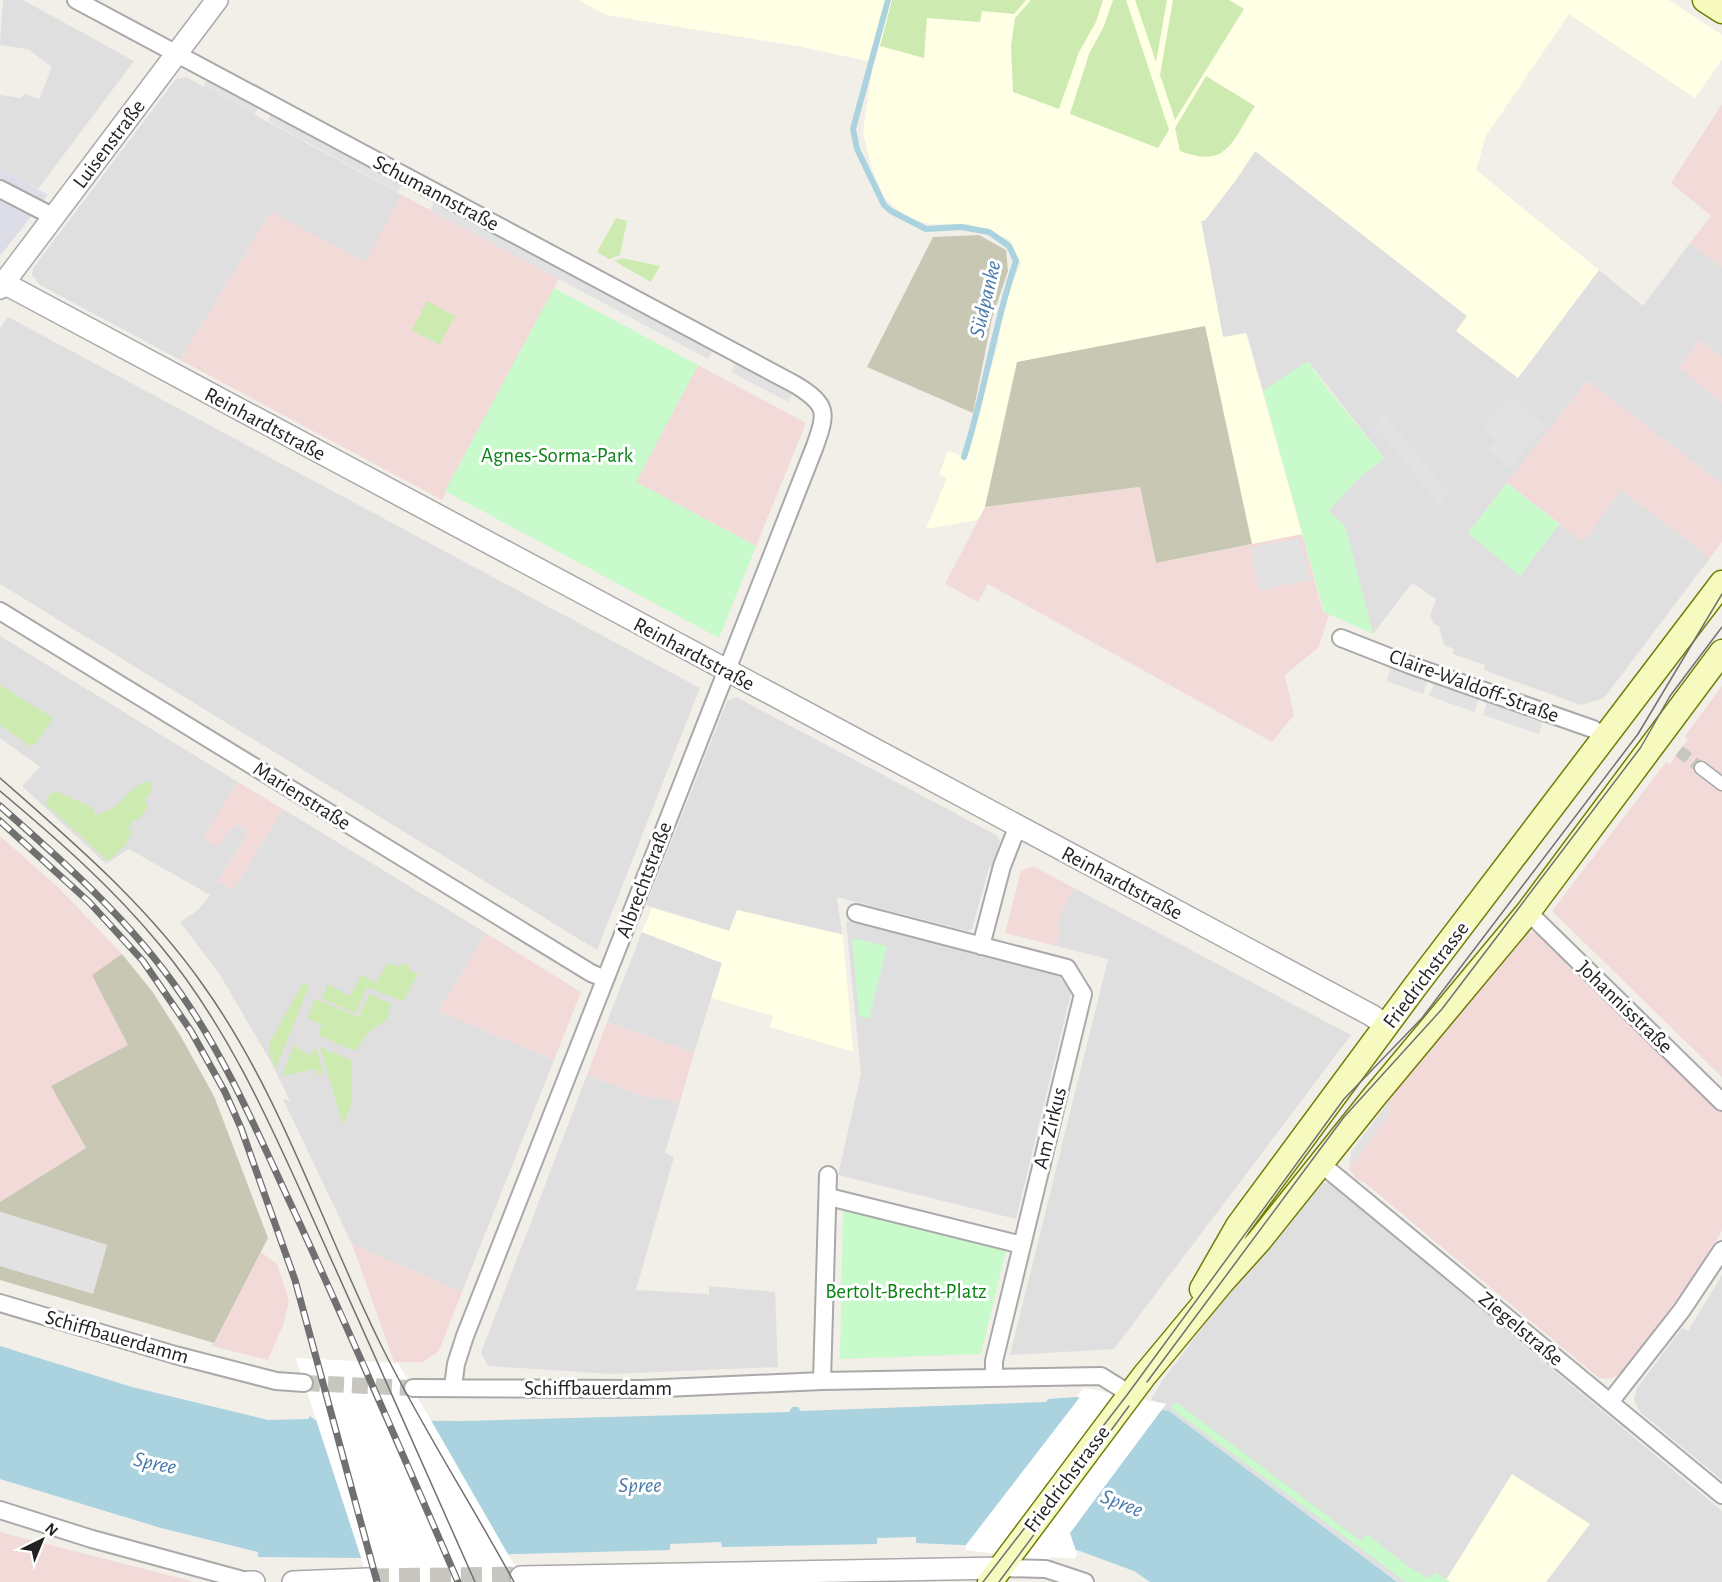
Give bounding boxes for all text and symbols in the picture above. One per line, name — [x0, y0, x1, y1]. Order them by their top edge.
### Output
street label: Luisenstraße — [69, 96, 149, 192]
street label: Schumannstraße — [370, 151, 502, 235]
water label: Südpanke — [966, 259, 1005, 340]
street label: Reinhardtstraße — [201, 383, 329, 465]
park label: Agnes-Sorma-Park — [481, 445, 633, 466]
street label: Reinhardtstraße — [630, 613, 758, 695]
street label: Claire-Waldoff-Straße — [1386, 646, 1562, 726]
street label: Marienstraße — [250, 758, 354, 834]
street label: Albrechtstraße — [612, 819, 676, 941]
street label: Reinhardtstraße — [1058, 842, 1186, 924]
street label: Friedrichstrasse — [1379, 918, 1473, 1032]
street label: Johannisstraße — [1573, 957, 1677, 1057]
street label: Am Zirkus — [1030, 1085, 1070, 1171]
park label: Bertolt-Brecht-Platz — [825, 1281, 987, 1302]
street label: Ziegelstraße — [1475, 1288, 1567, 1370]
street label: Schiffbauerdamm — [43, 1306, 191, 1368]
street label: Schiffbauerdamm — [524, 1378, 672, 1399]
street label: Friedrichstrasse — [1020, 1422, 1114, 1536]
water label: Spree — [131, 1448, 178, 1479]
water label: Spree — [618, 1474, 662, 1497]
water label: Spree — [1097, 1485, 1146, 1522]
north arrow — [12, 1510, 72, 1570]
text: N — [42, 1520, 61, 1539]

